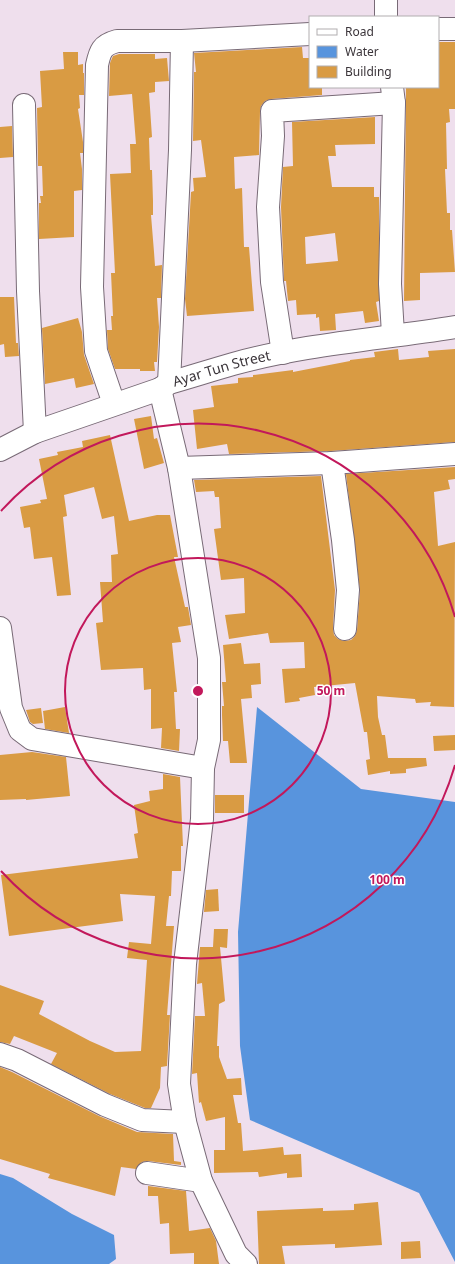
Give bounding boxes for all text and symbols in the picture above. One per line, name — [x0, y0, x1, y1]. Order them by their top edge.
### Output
legend — [309, 16, 439, 88]
text: Road — [345, 23, 374, 40]
text: Water — [345, 43, 379, 60]
text: Building — [345, 63, 392, 80]
street label: Ayar Tun Street — [170, 345, 272, 390]
text: 50 m — [317, 682, 345, 699]
centre of rings — [191, 684, 205, 698]
text: 100 m — [369, 871, 405, 888]

